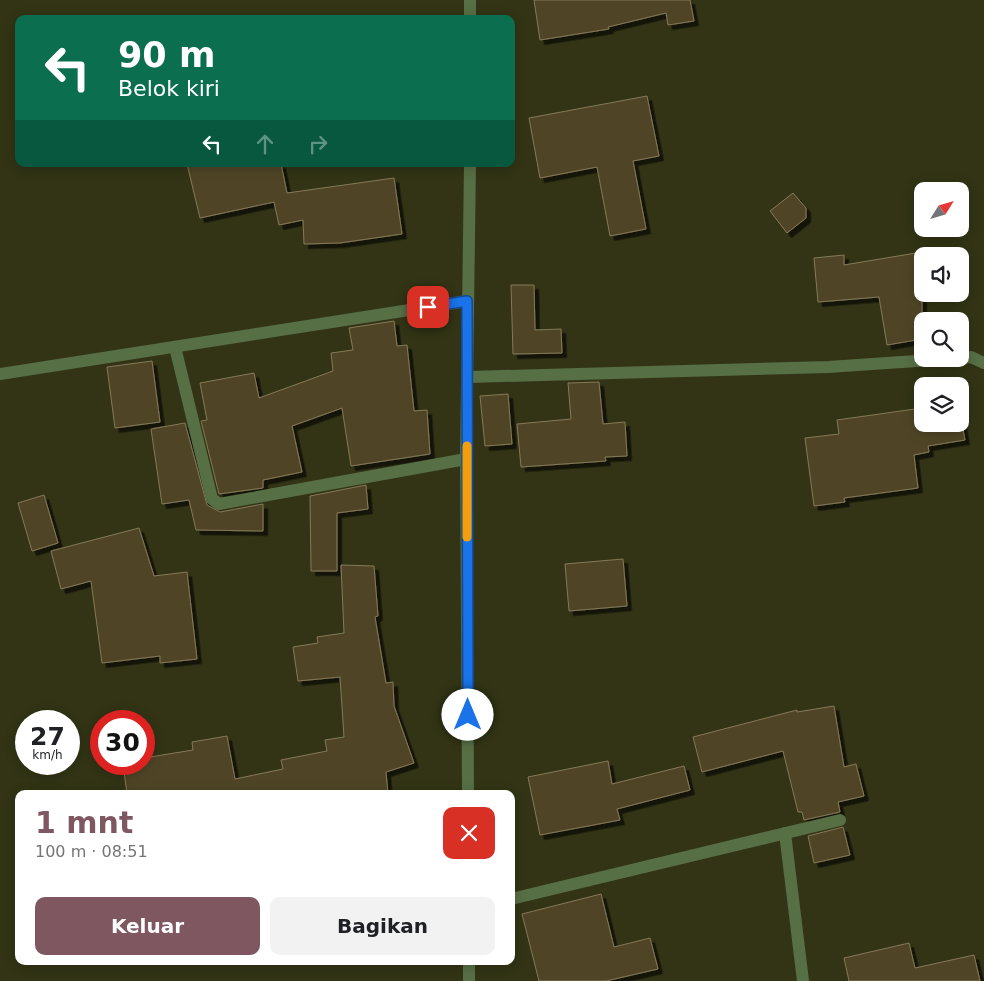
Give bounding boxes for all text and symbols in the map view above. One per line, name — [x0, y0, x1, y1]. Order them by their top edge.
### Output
icon: left — [35, 35, 100, 100]
text: 90 m — [118, 35, 215, 75]
text: Belok kiri — [118, 76, 220, 101]
icon: left — [198, 130, 226, 158]
icon: ahead — [251, 130, 279, 158]
icon: right — [304, 130, 332, 158]
north arrow — [914, 182, 969, 238]
map controls — [914, 182, 969, 432]
button: sound — [914, 247, 969, 302]
pin — [407, 286, 449, 328]
icon: arrive — [414, 293, 442, 321]
button: search — [914, 312, 969, 367]
button: layers — [914, 377, 969, 432]
position arrow — [441, 688, 493, 740]
speed limit sign: 30 — [90, 710, 155, 775]
text: 27 — [30, 722, 65, 751]
text: km/h — [32, 748, 63, 762]
text: 1 mnt — [35, 805, 133, 840]
button: close — [443, 807, 495, 859]
text: 100 m · 08:51 — [35, 842, 148, 861]
button: Keluar — [35, 897, 260, 955]
button: Bagikan — [270, 897, 495, 955]

